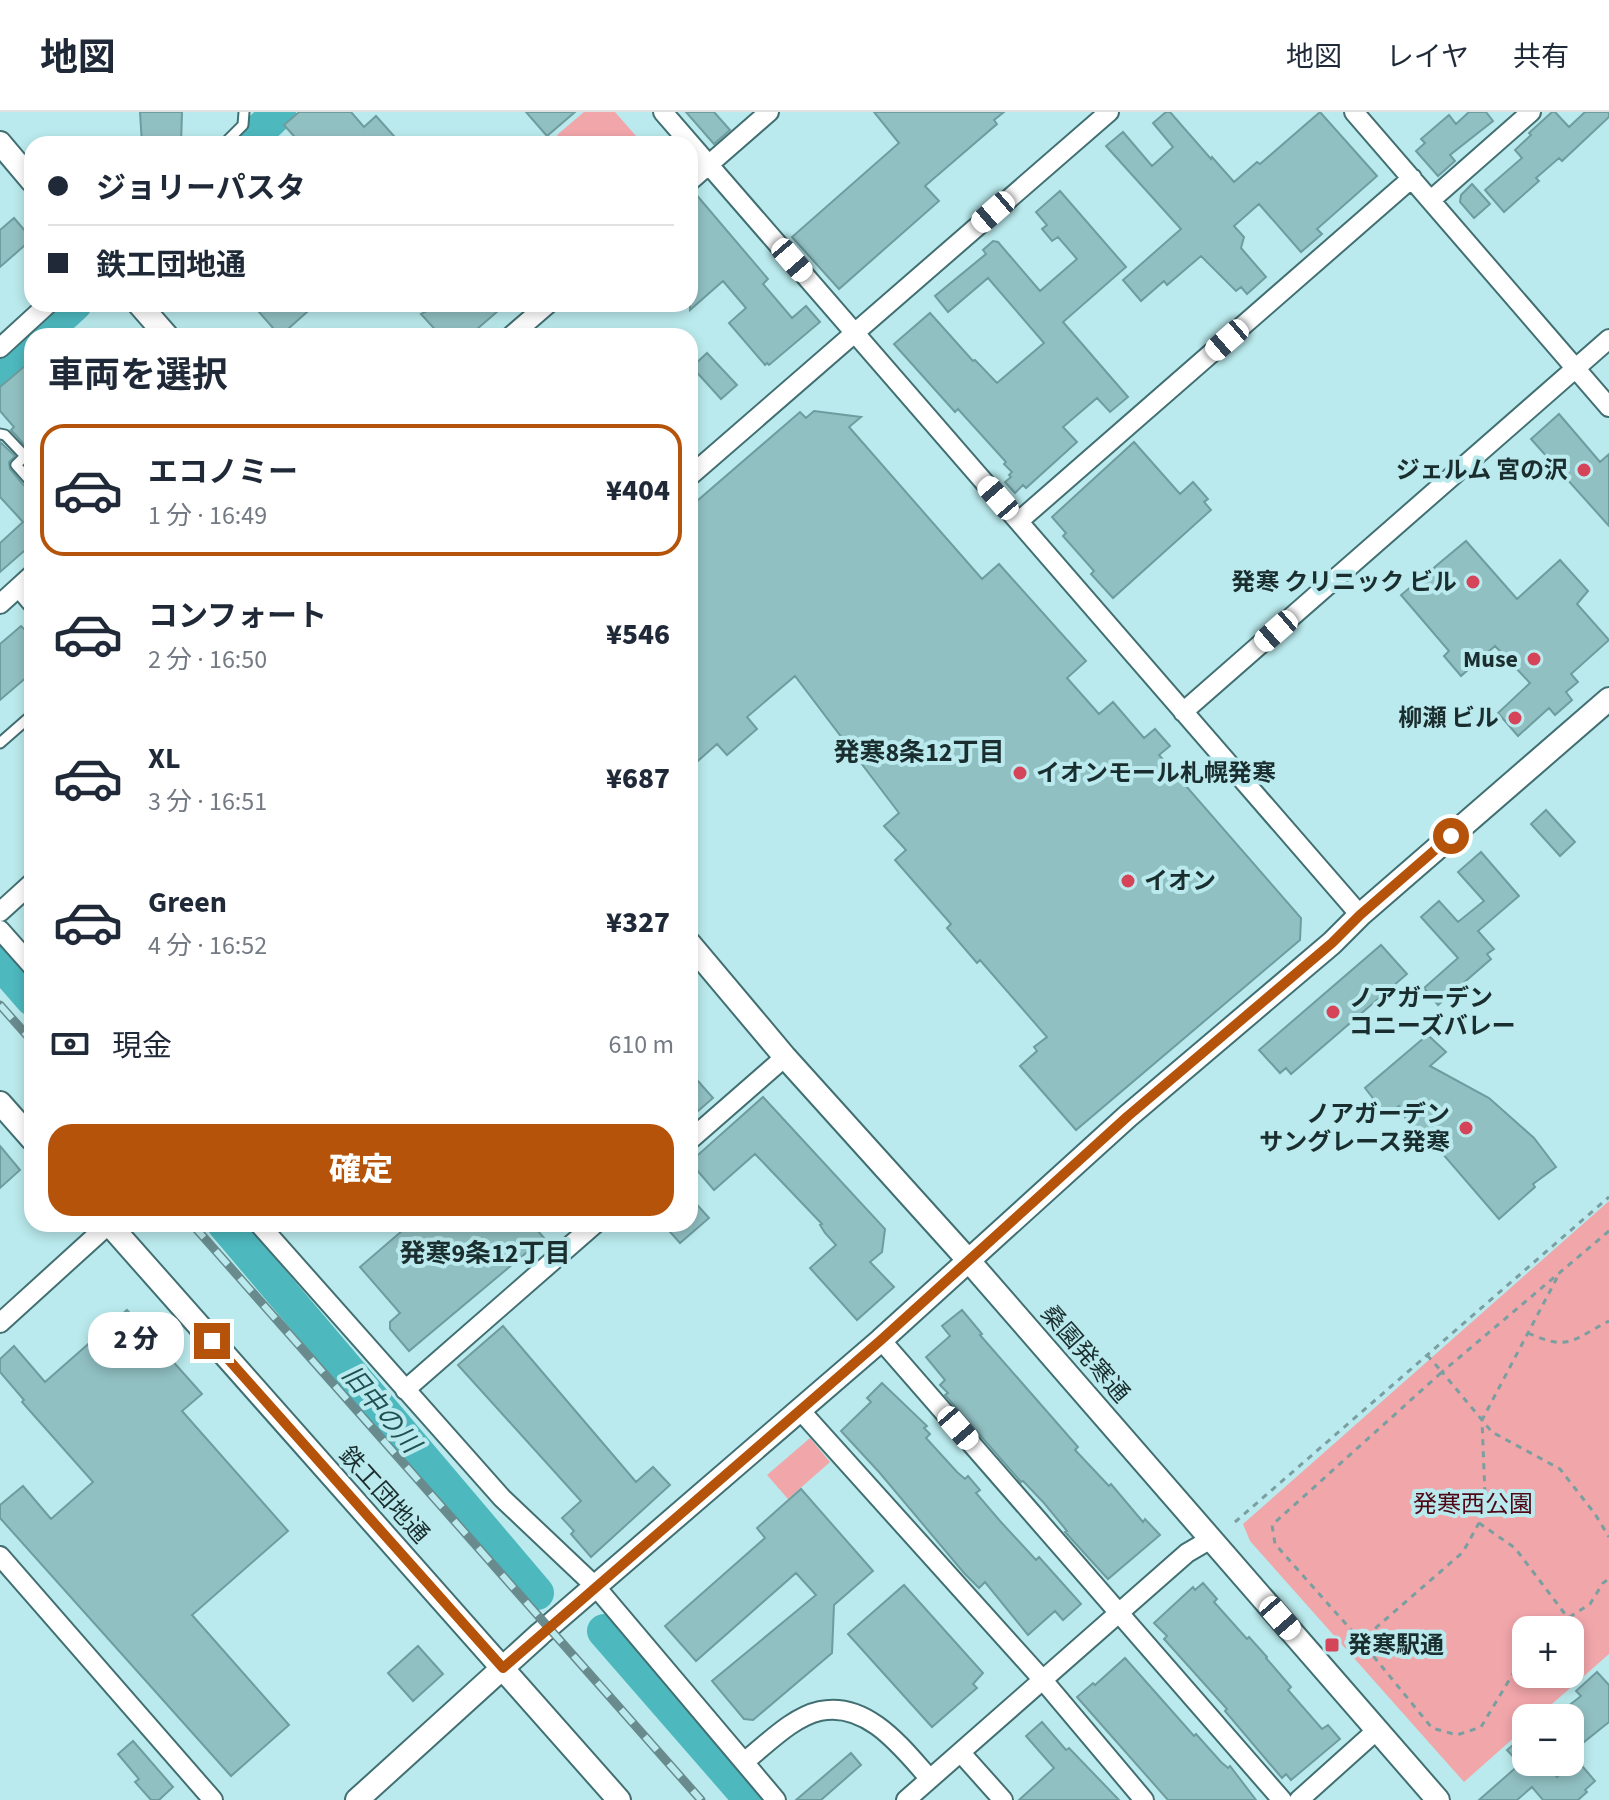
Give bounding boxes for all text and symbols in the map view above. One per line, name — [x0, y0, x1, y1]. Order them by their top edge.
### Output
text: 地図 — [40, 31, 116, 85]
text: 地図 — [1286, 37, 1342, 77]
text: レイヤ — [1386, 37, 1469, 77]
text: 共有 — [1513, 37, 1569, 77]
text: ジョリーパスタ — [96, 167, 306, 210]
car — [967, 187, 1019, 237]
car — [767, 234, 817, 286]
text: 鉄工団地通 — [96, 244, 246, 287]
car — [1201, 315, 1253, 365]
text: 車両を選択 — [48, 350, 228, 401]
text: エコノミー — [148, 451, 298, 494]
place label: ジェルム 宮の沢 — [1396, 453, 1568, 488]
icon: car — [52, 454, 124, 526]
marker: ジェルム 宮の沢 — [1575, 461, 1593, 479]
text: ¥404 — [606, 469, 670, 512]
car — [973, 472, 1023, 524]
text: 1 分 · 16:49 — [148, 497, 267, 534]
place label: 発寒 クリニック ビル — [1231, 565, 1457, 600]
marker: 発寒 クリニック ビル — [1464, 573, 1482, 591]
text: コンフォート — [148, 595, 327, 638]
icon: car — [52, 598, 124, 670]
car — [1250, 606, 1302, 656]
text: ¥546 — [606, 613, 670, 656]
text: 2 分 · 16:50 — [148, 641, 267, 678]
place label: Muse — [1463, 642, 1518, 677]
marker: Muse — [1525, 650, 1543, 668]
place label: 柳瀬 ビル — [1398, 701, 1499, 736]
marker: 柳瀬 ビル — [1506, 709, 1524, 727]
district label: 発寒8条12丁目 — [833, 734, 1005, 771]
text: XL — [148, 737, 181, 780]
icon: car — [52, 742, 124, 814]
place label: イオンモール札幌発寒 — [1036, 756, 1276, 791]
text: ¥687 — [606, 757, 670, 800]
marker: イオンモール札幌発寒 — [1011, 764, 1029, 782]
text: 3 分 · 16:51 — [148, 783, 267, 820]
route start — [1433, 818, 1469, 854]
place label: イオン — [1144, 864, 1216, 899]
marker: イオン — [1119, 872, 1137, 890]
text: Green — [148, 881, 227, 924]
icon: car — [52, 886, 124, 958]
text: ¥327 — [606, 901, 670, 944]
text: 4 分 · 16:52 — [148, 927, 267, 964]
place label: ノアガーデン コニーズバレー — [1349, 981, 1516, 1044]
marker: ノアガーデン コニーズバレー — [1324, 1003, 1342, 1021]
icon: cash — [48, 1022, 92, 1066]
text: 現金 — [112, 1025, 172, 1068]
text: 610 m — [608, 1026, 674, 1063]
place label: ノアガーデン サングレース発寒 — [1259, 1097, 1450, 1160]
marker: ノアガーデン サングレース発寒 — [1457, 1119, 1475, 1137]
button: 確定 — [48, 1124, 674, 1216]
district label: 発寒9条12丁目 — [399, 1235, 571, 1272]
street label: 桑園発寒通 — [1032, 1297, 1138, 1411]
callout: 2 分 — [88, 1313, 184, 1369]
text: 2 分 — [113, 1321, 159, 1358]
route end — [194, 1323, 230, 1359]
water label: 旧中の川 — [333, 1357, 431, 1463]
car — [933, 1402, 983, 1454]
street label: 鉄工団地通 — [331, 1439, 437, 1551]
park label: 発寒西公園 — [1413, 1487, 1533, 1522]
car — [1255, 1592, 1305, 1644]
map controls — [1512, 1616, 1584, 1776]
button: + — [1512, 1616, 1584, 1688]
place label: 発寒駅通 — [1348, 1628, 1444, 1663]
marker: 発寒駅通 — [1323, 1636, 1341, 1654]
button: − — [1512, 1704, 1584, 1776]

